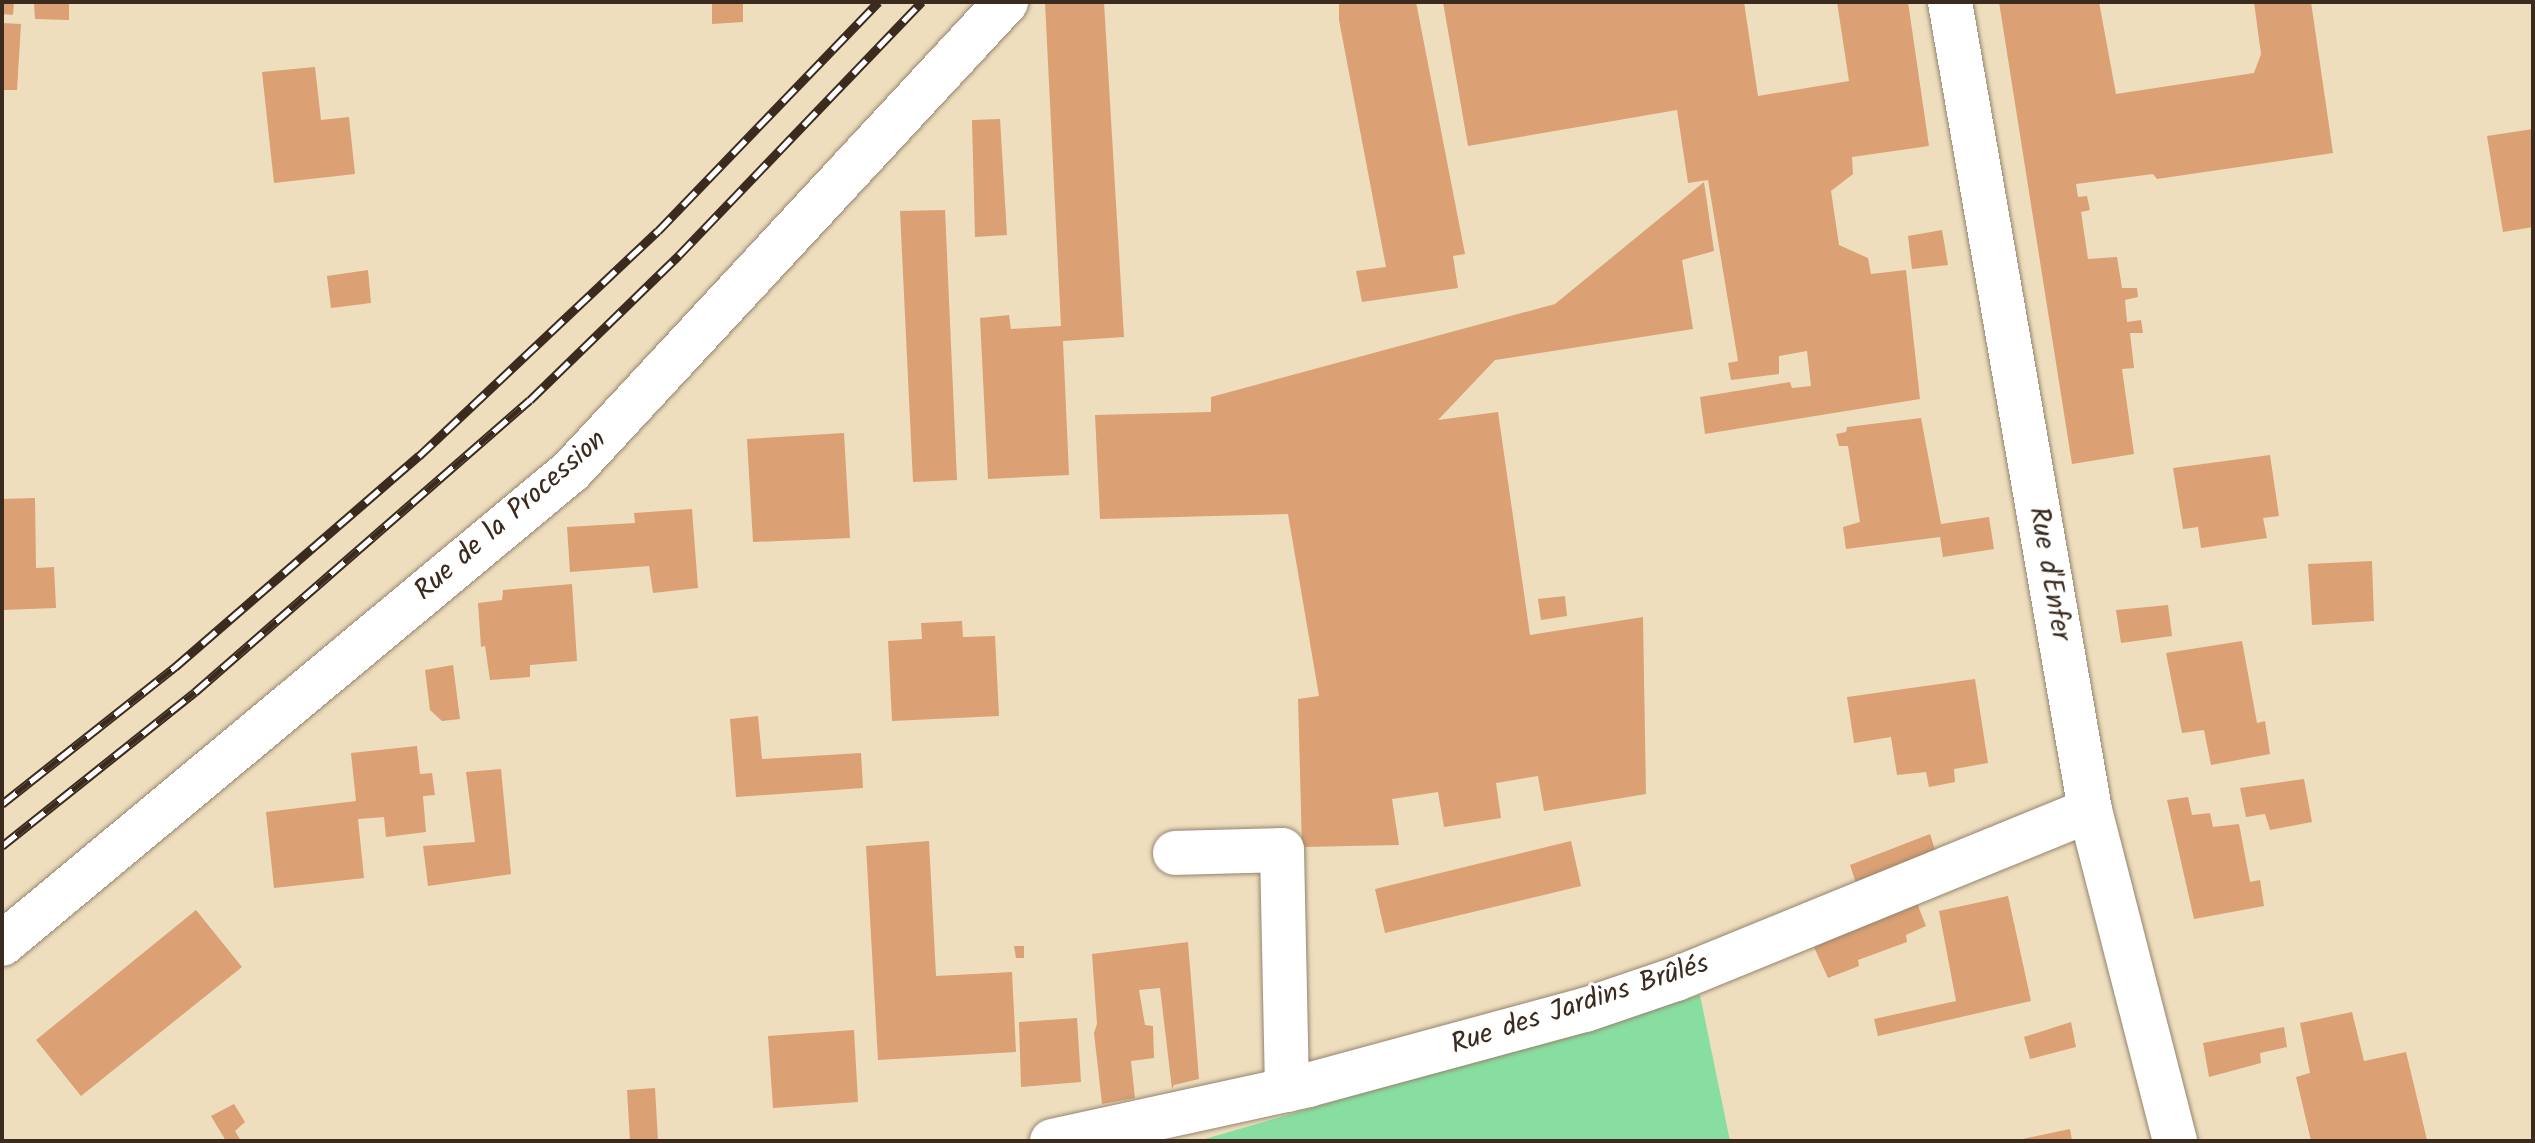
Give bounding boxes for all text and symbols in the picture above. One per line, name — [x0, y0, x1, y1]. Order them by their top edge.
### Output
street label: Rue de la Procession — [408, 424, 614, 608]
street label: Rue d'Enfer — [2021, 504, 2077, 644]
street label: Rue des Jardins Brûlés — [1447, 947, 1713, 1063]

